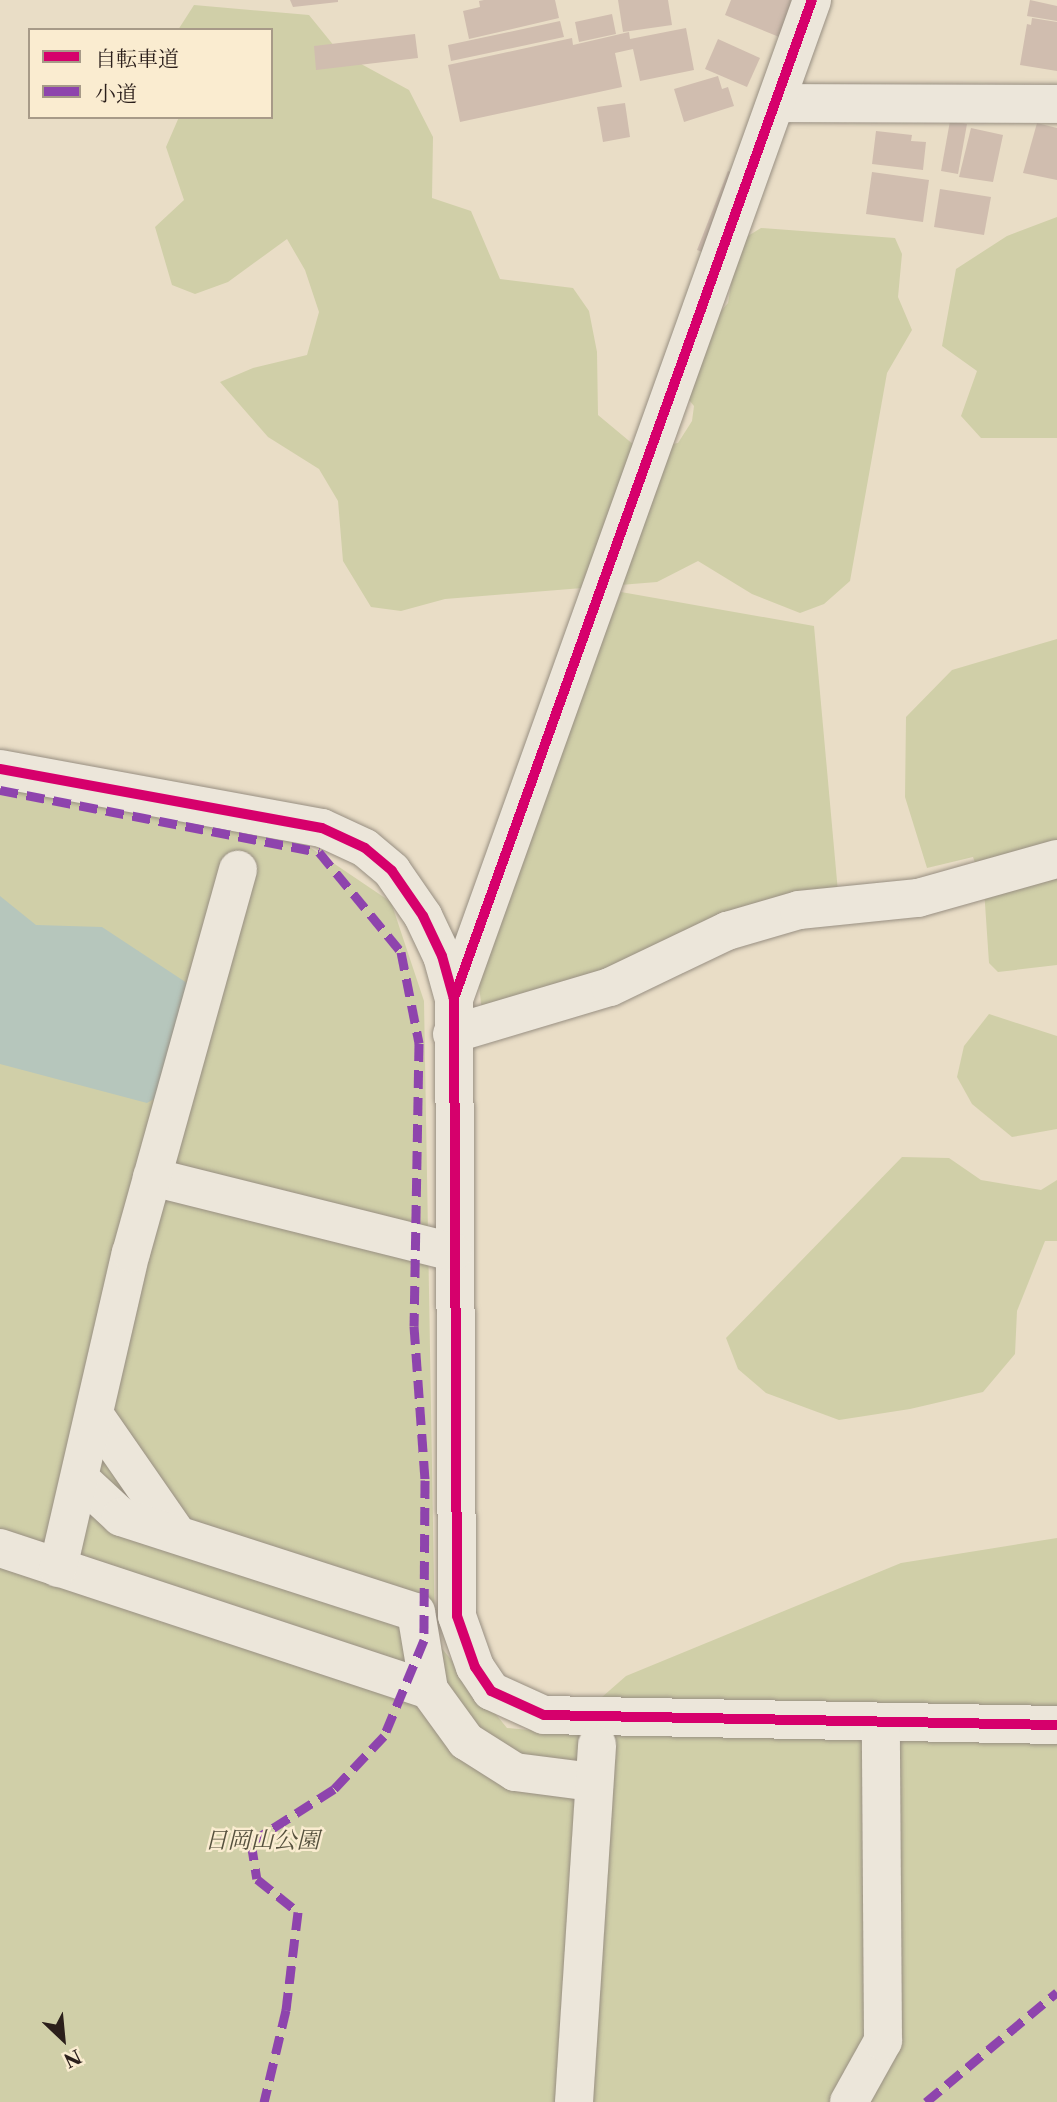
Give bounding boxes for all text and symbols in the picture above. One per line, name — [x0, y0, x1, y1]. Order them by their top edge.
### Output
legend — [28, 28, 273, 119]
text: 自転車道 — [95, 46, 179, 71]
text: 小道 — [95, 81, 137, 106]
park label: 日岡山公園 — [205, 1826, 319, 1854]
north arrow — [28, 2004, 98, 2074]
text: N — [60, 2044, 85, 2072]

